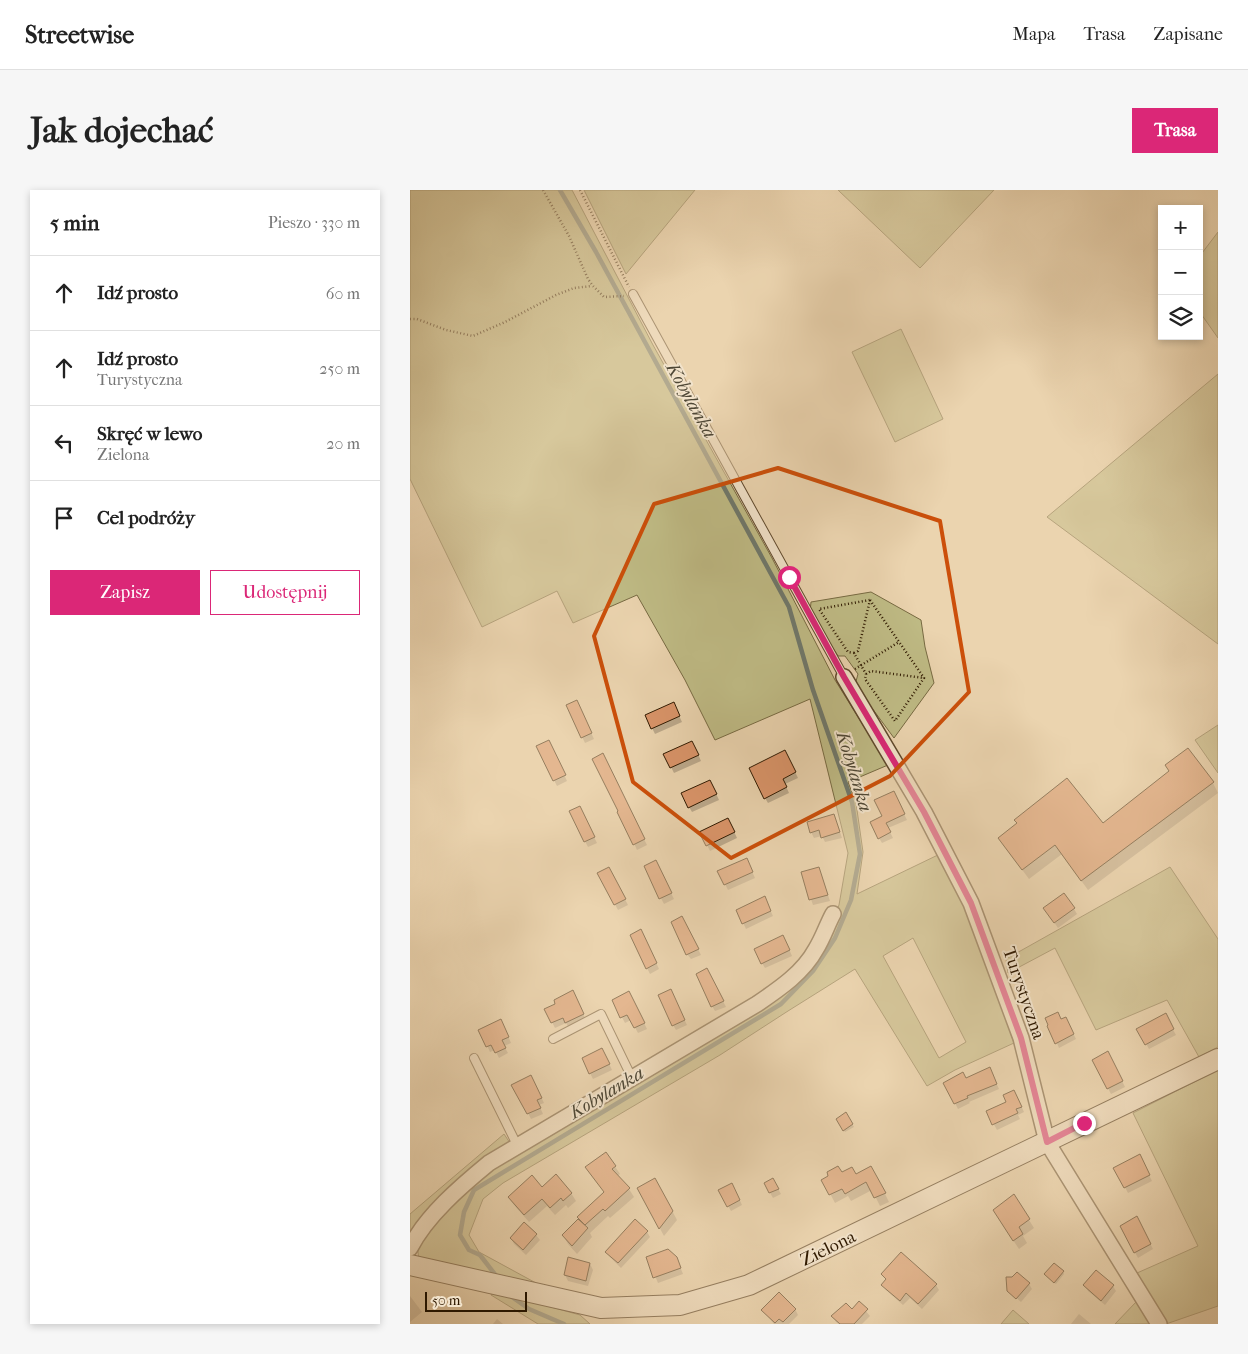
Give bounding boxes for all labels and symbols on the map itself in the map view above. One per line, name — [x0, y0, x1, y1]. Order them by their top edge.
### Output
water label: Kobylanka — [660, 357, 721, 442]
route start — [778, 566, 801, 589]
water label: Kobylanka — [831, 727, 877, 814]
street label: Turystyczna — [998, 944, 1049, 1043]
water label: Kobylanka — [564, 1062, 648, 1125]
route end — [1073, 1112, 1096, 1135]
street label: Zielona — [797, 1226, 860, 1271]
scale bar — [425, 1289, 528, 1312]

